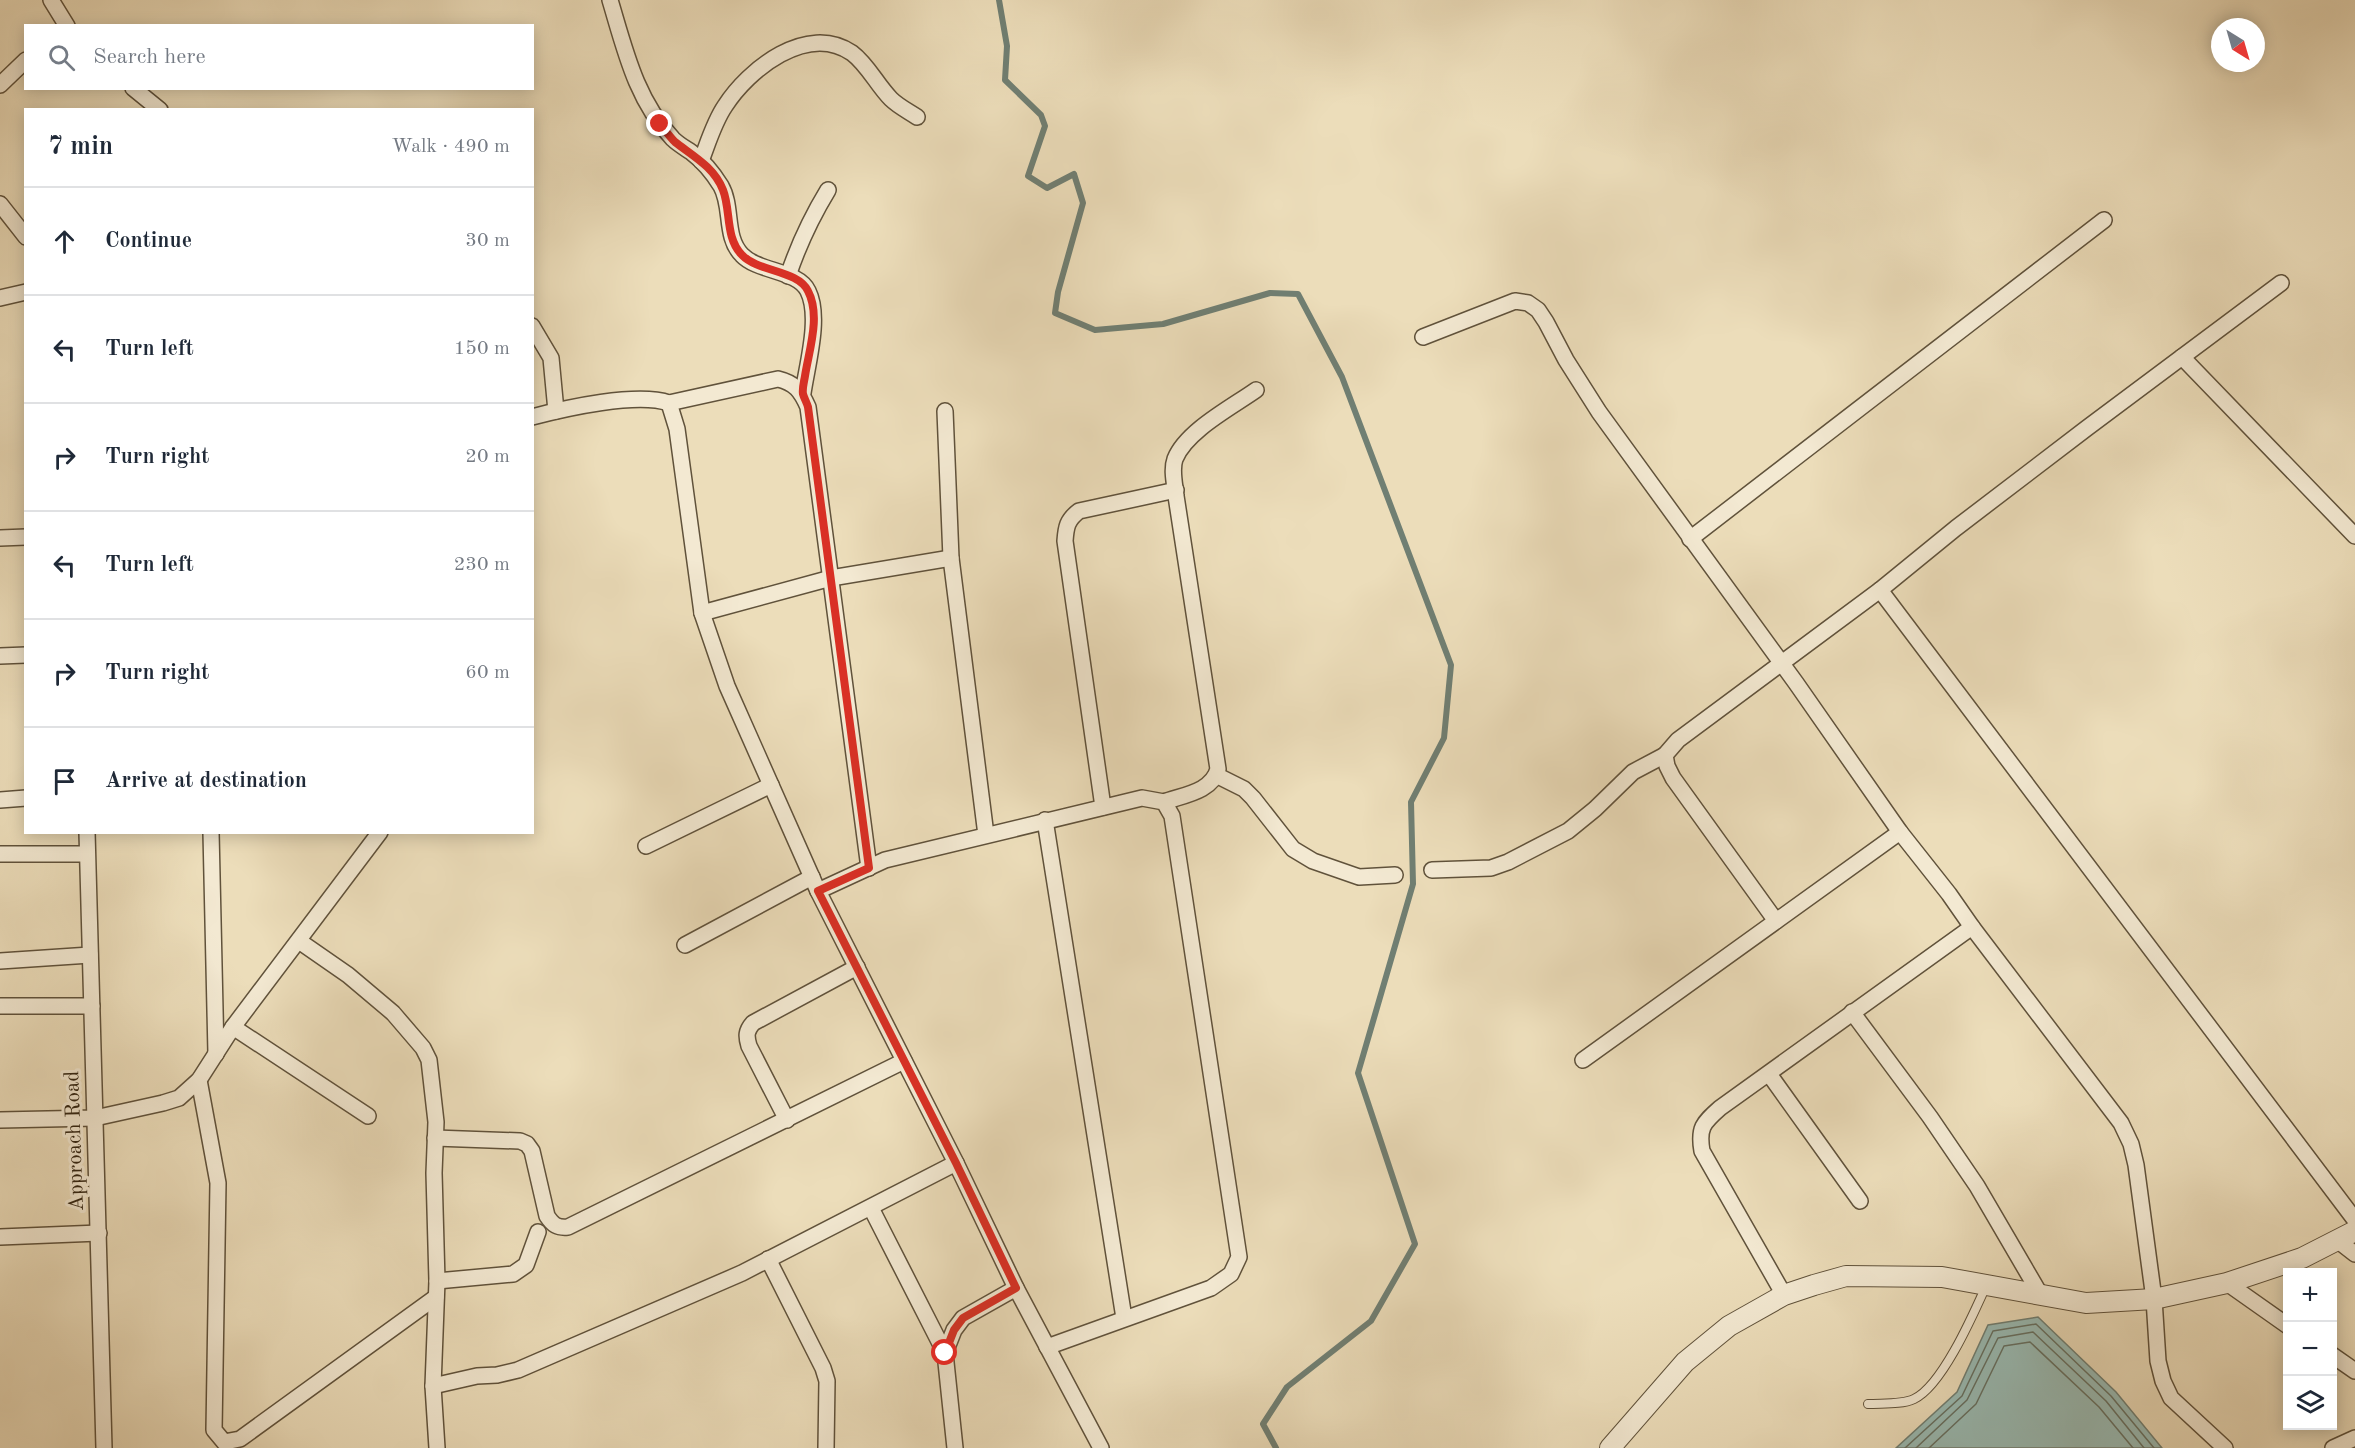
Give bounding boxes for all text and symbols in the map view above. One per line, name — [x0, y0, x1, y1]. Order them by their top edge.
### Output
north arrow — [2211, 18, 2265, 72]
search box — [24, 24, 534, 90]
icon: search — [45, 41, 78, 74]
text: Search here — [93, 46, 206, 68]
route end — [646, 110, 672, 136]
text: 7 min — [48, 134, 113, 160]
text: Walk · 490 m — [391, 137, 510, 157]
icon: ahead — [48, 225, 81, 258]
text: Continue — [105, 230, 192, 252]
text: 30 m — [465, 231, 510, 251]
icon: left — [48, 333, 81, 366]
text: Turn left — [105, 338, 194, 360]
text: 150 m — [454, 339, 510, 359]
icon: right — [48, 441, 81, 474]
text: Turn right — [105, 446, 209, 468]
text: 20 m — [465, 447, 510, 467]
icon: left — [48, 549, 81, 582]
text: Turn left — [105, 554, 194, 576]
text: 230 m — [454, 555, 510, 575]
icon: right — [48, 657, 81, 690]
text: Turn right — [105, 662, 209, 684]
text: 60 m — [465, 663, 510, 683]
icon: arrive — [48, 765, 81, 798]
text: Arrive at destination — [105, 770, 307, 792]
street label: Approach Road — [62, 1070, 88, 1212]
map controls — [2283, 1268, 2337, 1430]
button: + — [2283, 1268, 2337, 1322]
button: − — [2283, 1322, 2337, 1376]
route start — [931, 1339, 957, 1365]
button: layers — [2283, 1376, 2337, 1430]

